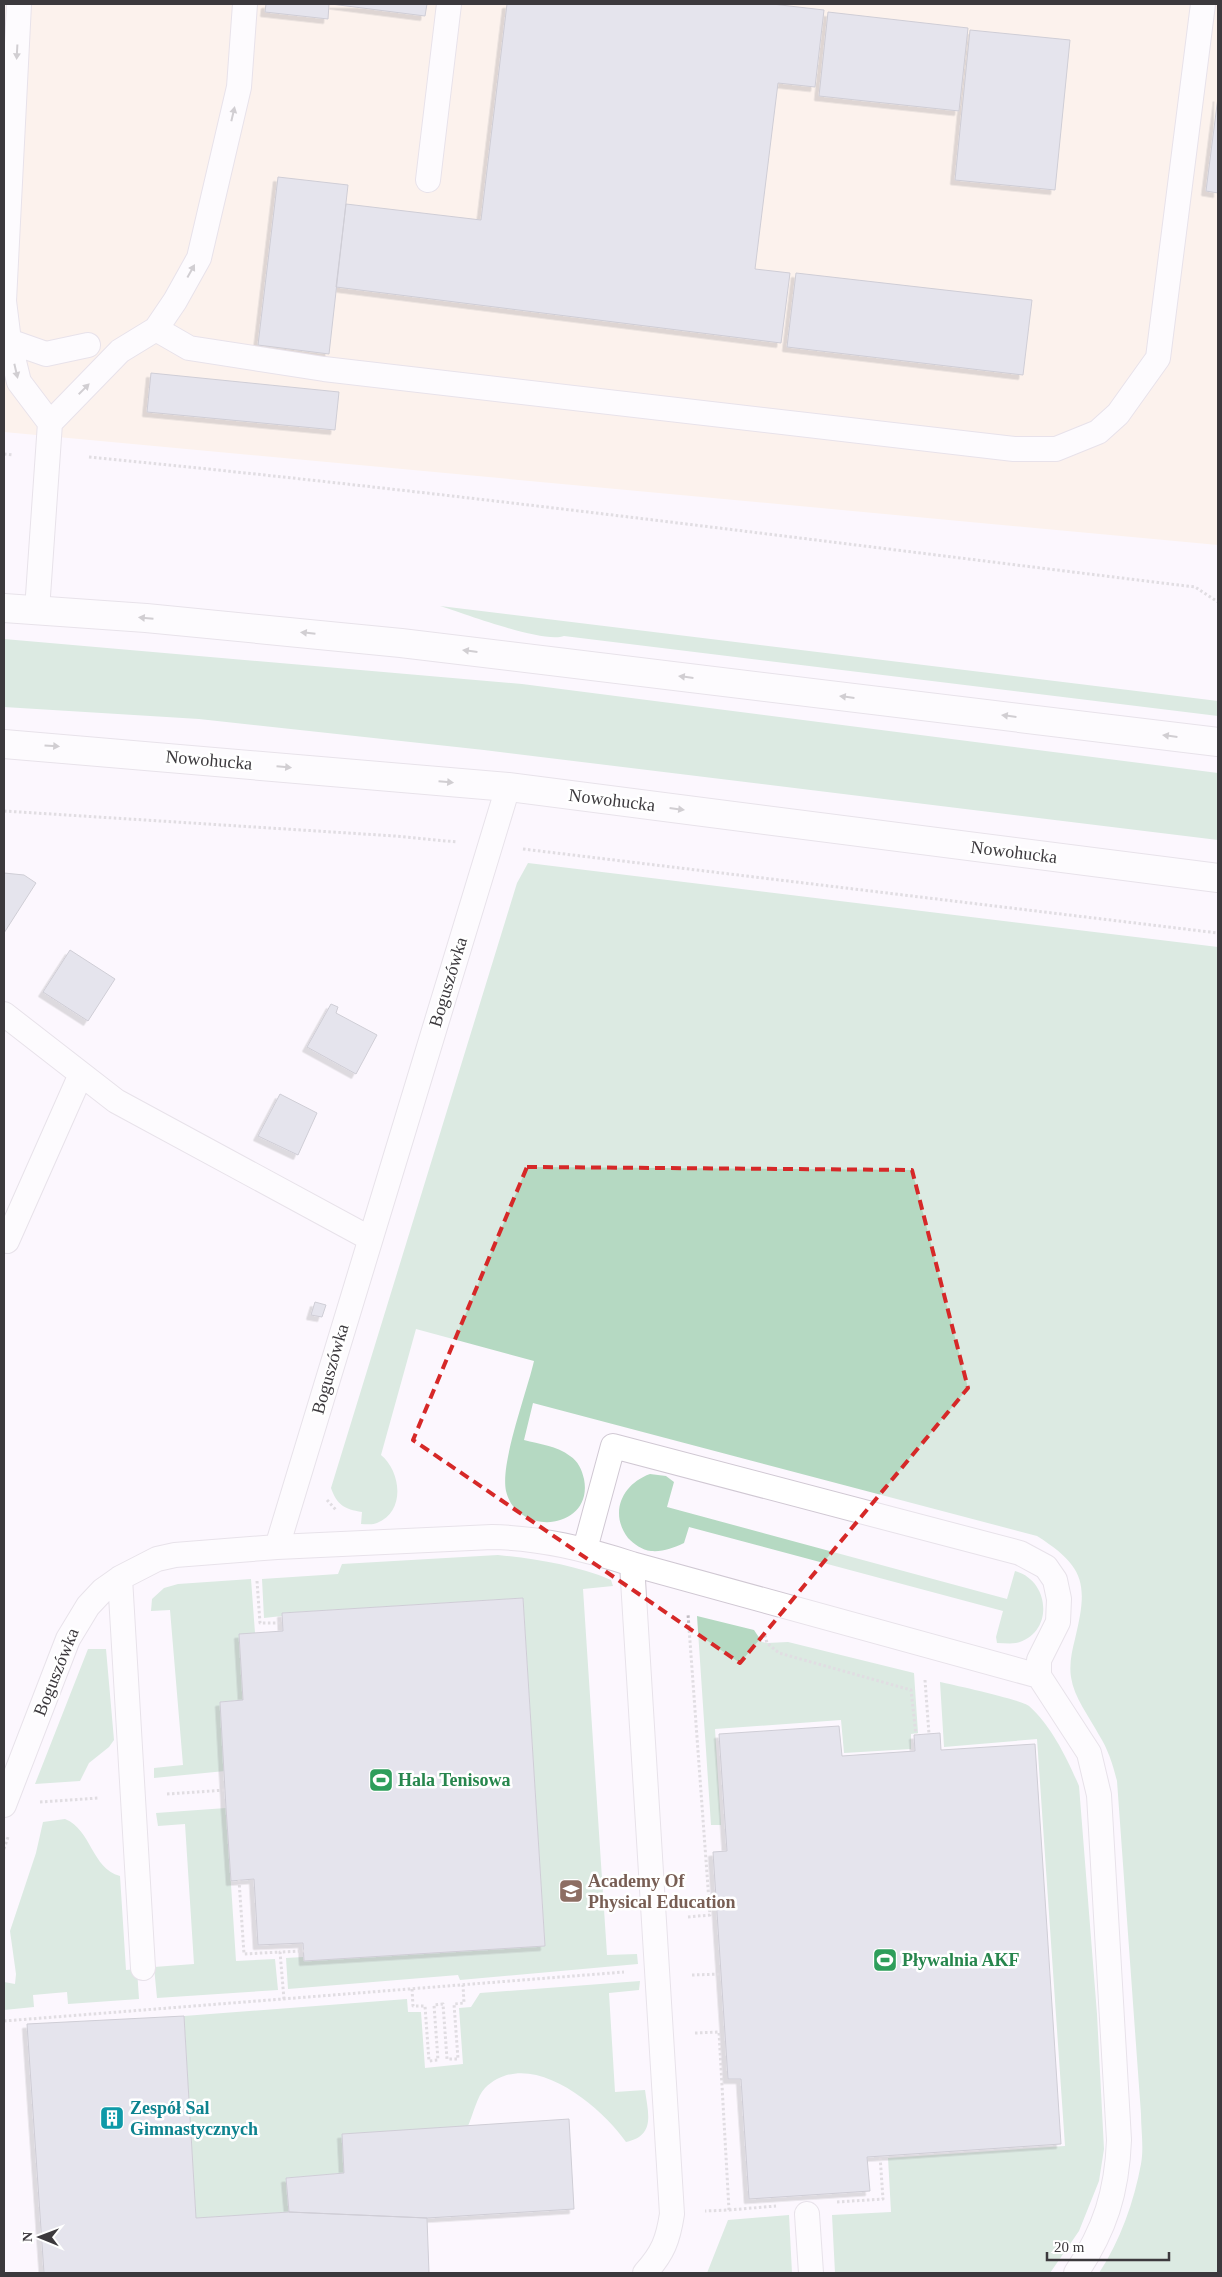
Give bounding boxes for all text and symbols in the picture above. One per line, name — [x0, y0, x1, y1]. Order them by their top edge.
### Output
one-way arrow — [12, 45, 20, 61]
one-way arrow — [229, 107, 237, 122]
one-way arrow — [187, 264, 196, 277]
one-way arrow — [12, 363, 20, 378]
one-way arrow — [78, 383, 90, 395]
one-way arrow — [138, 614, 154, 622]
one-way arrow — [300, 629, 316, 637]
one-way arrow — [461, 647, 477, 655]
one-way arrow — [678, 673, 694, 681]
one-way arrow — [839, 693, 855, 701]
one-way arrow — [1000, 712, 1016, 720]
one-way arrow — [1162, 732, 1178, 740]
one-way arrow — [45, 743, 61, 751]
street label: Nowohucka — [165, 746, 253, 774]
one-way arrow — [276, 763, 292, 771]
one-way arrow — [438, 778, 454, 786]
street label: Nowohucka — [568, 785, 656, 815]
one-way arrow — [669, 805, 685, 813]
street label: Nowohucka — [970, 837, 1058, 867]
street label: Boguszówka — [425, 935, 471, 1029]
street label: Boguszówka — [308, 1322, 352, 1416]
street label: Boguszówka — [29, 1625, 83, 1719]
sports icon: Hala Tenisowa — [368, 1767, 394, 1793]
place label: Hala Tenisowa — [398, 1770, 511, 1790]
place label: Academy Of Physical Education — [588, 1871, 736, 1912]
school or university icon: Academy Of Physical Education — [558, 1878, 584, 1904]
sports icon: Pływalnia AKF — [872, 1947, 898, 1973]
place label: Pływalnia AKF — [902, 1950, 1020, 1970]
place label: Zespół Sal Gimnastycznych — [130, 2098, 258, 2139]
building icon: Zespół Sal Gimnastycznych — [99, 2105, 125, 2131]
north arrow — [15, 2212, 65, 2262]
scale bar — [1047, 2230, 1170, 2262]
text: N — [20, 2232, 35, 2242]
text: 20 m — [1054, 2239, 1085, 2255]

